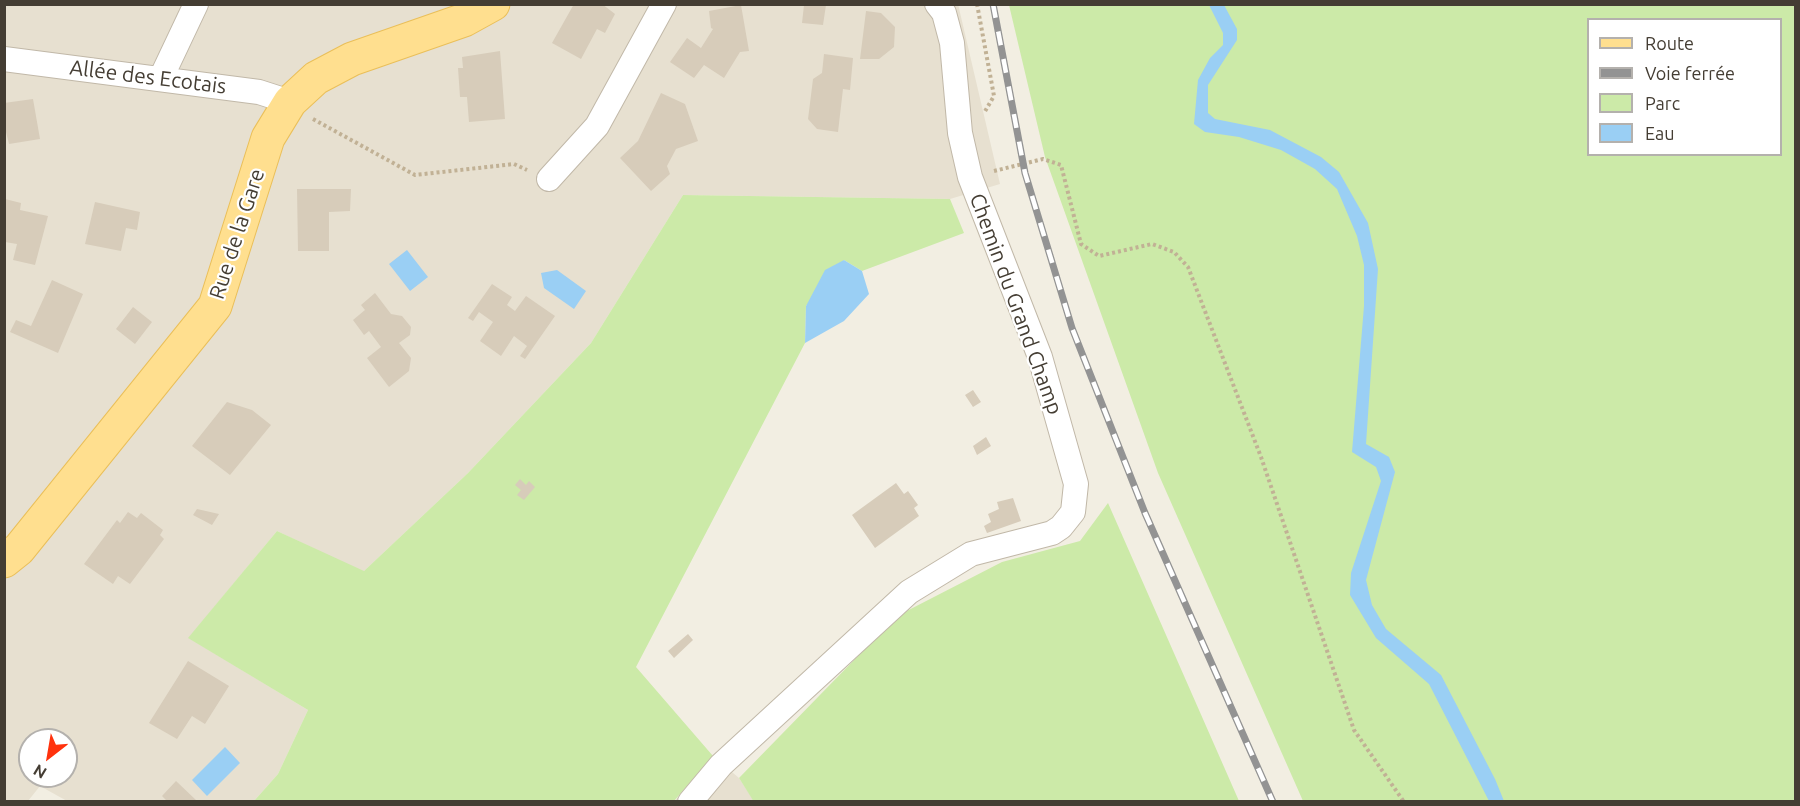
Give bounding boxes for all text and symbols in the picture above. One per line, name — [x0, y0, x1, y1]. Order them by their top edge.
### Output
legend — [1587, 18, 1782, 156]
text: Route — [1645, 33, 1694, 53]
street label: Allée des Ecotais — [68, 55, 228, 99]
text: Voie ferrée — [1645, 63, 1735, 83]
text: Parc — [1645, 93, 1680, 113]
text: Eau — [1645, 123, 1675, 143]
street label: Rue de la Gare — [204, 166, 270, 302]
street label: Chemin du Grand Champ — [964, 190, 1068, 418]
north arrow — [18, 728, 78, 788]
text: N — [30, 761, 50, 783]

